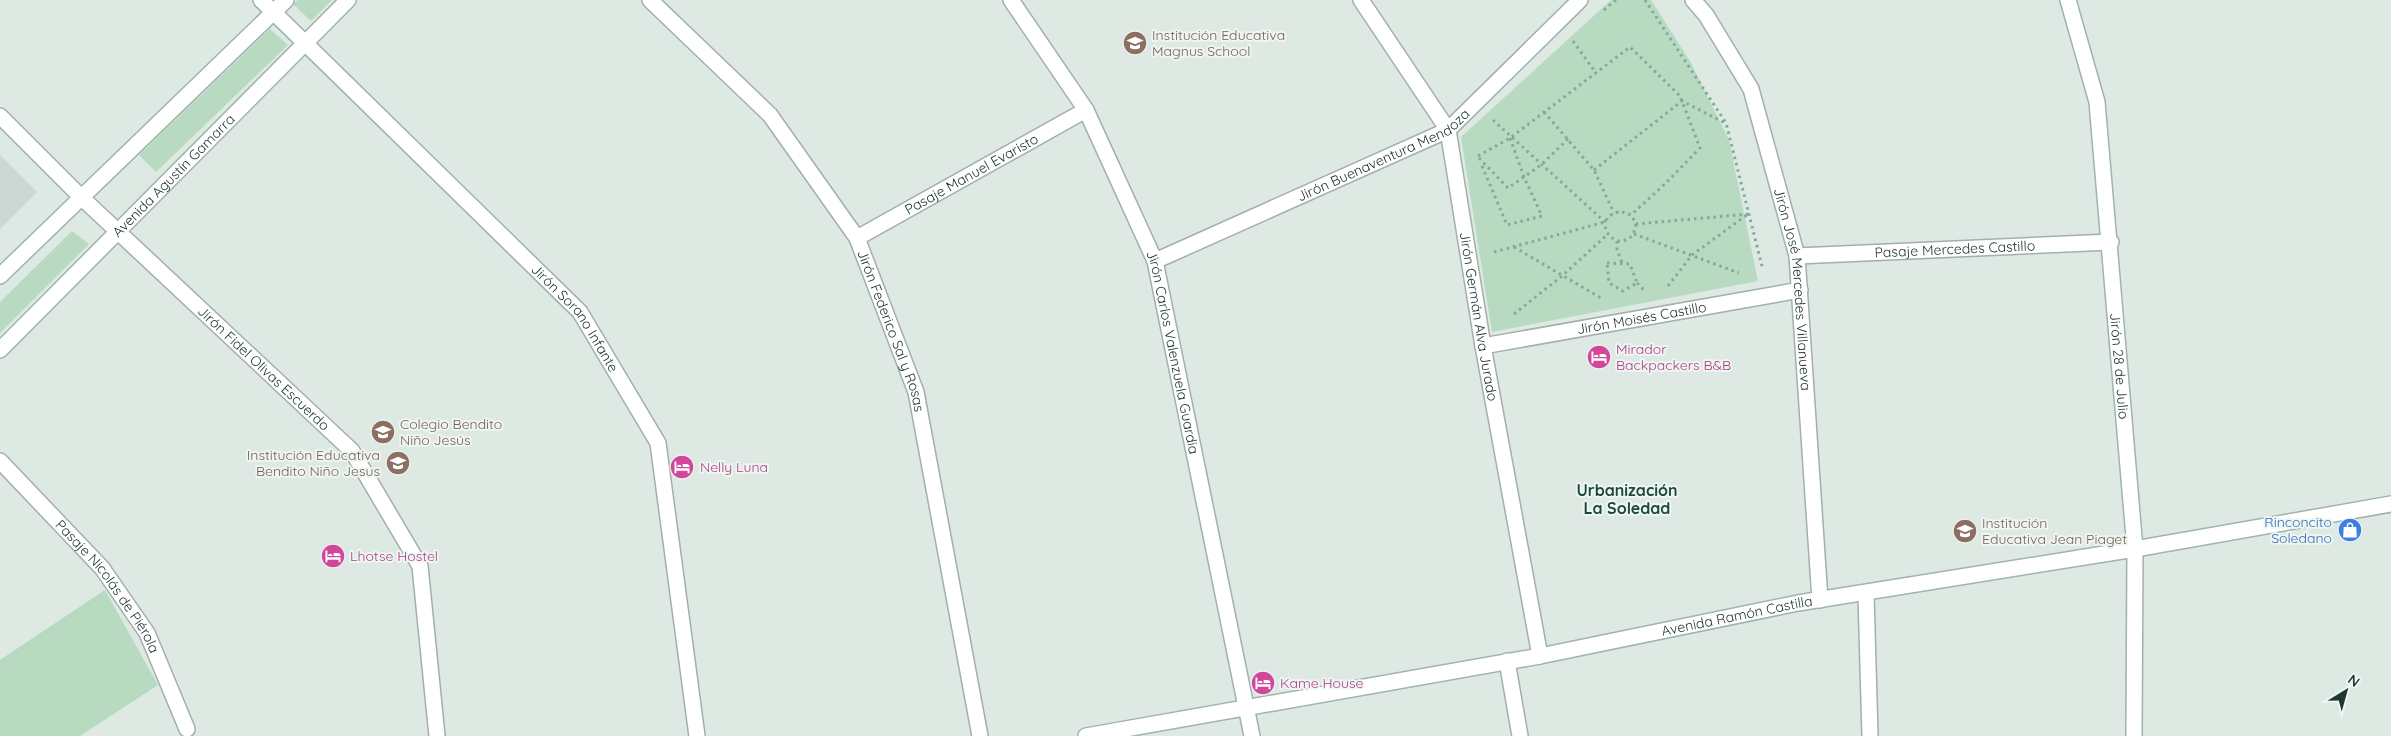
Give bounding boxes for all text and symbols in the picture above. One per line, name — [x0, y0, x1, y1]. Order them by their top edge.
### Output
place label: Institución Educativa Magnus School — [1152, 26, 1285, 60]
school or university icon: Institución Educativa Magnus School — [1122, 30, 1148, 56]
street label: Jirón Buenaventura Mendoza — [1294, 105, 1473, 205]
street label: Avenida Agustín Gamarra — [108, 110, 239, 241]
street label: Pasaje Manuel Evaristo — [901, 130, 1041, 219]
street label: Jirón José Mercedes Villanueva — [1770, 186, 1815, 391]
street label: Jirón Germán Alva Jurado — [1456, 231, 1502, 403]
street label: Pasaje Mercedes Castillo — [1874, 236, 2036, 262]
street label: Jirón Federico Sal y Rosas — [853, 247, 929, 413]
street label: Jirón Carlos Valenzuela Guardia — [1142, 247, 1203, 456]
street label: Jirón Sorano Infante — [527, 260, 623, 375]
street label: Jirón Moisés Castillo — [1575, 298, 1708, 338]
street label: Jirón Fidel Olivas Escuerdo — [194, 302, 333, 434]
street label: Jirón 28 de Julio — [2106, 312, 2133, 420]
place label: Mirador Backpackers B&B — [1616, 340, 1731, 374]
hotel icon: Mirador Backpackers B&B — [1586, 344, 1612, 370]
place label: Colegio Bendito Niño Jesús — [400, 415, 502, 449]
school or university icon: Colegio Bendito Niño Jesús — [370, 419, 396, 445]
place label: Institución Educativa Bendito Niño Jesus — [247, 446, 380, 480]
school or university icon: Institución Educativa Bendito Niño Jesus — [385, 450, 411, 476]
hotel icon: Nelly Luna — [669, 454, 695, 480]
place label: Nelly Luna — [700, 458, 768, 476]
district label: Urbanización La Soledad — [1576, 480, 1678, 518]
place label: Rinconcito Soledano — [2264, 513, 2332, 547]
place label: Institución Educativa Jean Piaget — [1982, 514, 2127, 548]
street label: Pasaje Nicolás de Piérola — [52, 516, 163, 656]
shop icon: Rinconcito Soledano — [2337, 517, 2363, 543]
school or university icon: Institución Educativa Jean Piaget — [1952, 518, 1978, 544]
hotel icon: Lhotse Hostel — [320, 543, 346, 569]
place label: Lhotse Hostel — [350, 547, 438, 565]
street label: Avenida Ramón Castilla — [1660, 592, 1814, 640]
north arrow — [2321, 666, 2371, 716]
hotel icon: Kame House — [1250, 670, 1276, 696]
text: N — [2344, 670, 2363, 691]
place label: Kame House — [1280, 674, 1364, 692]

